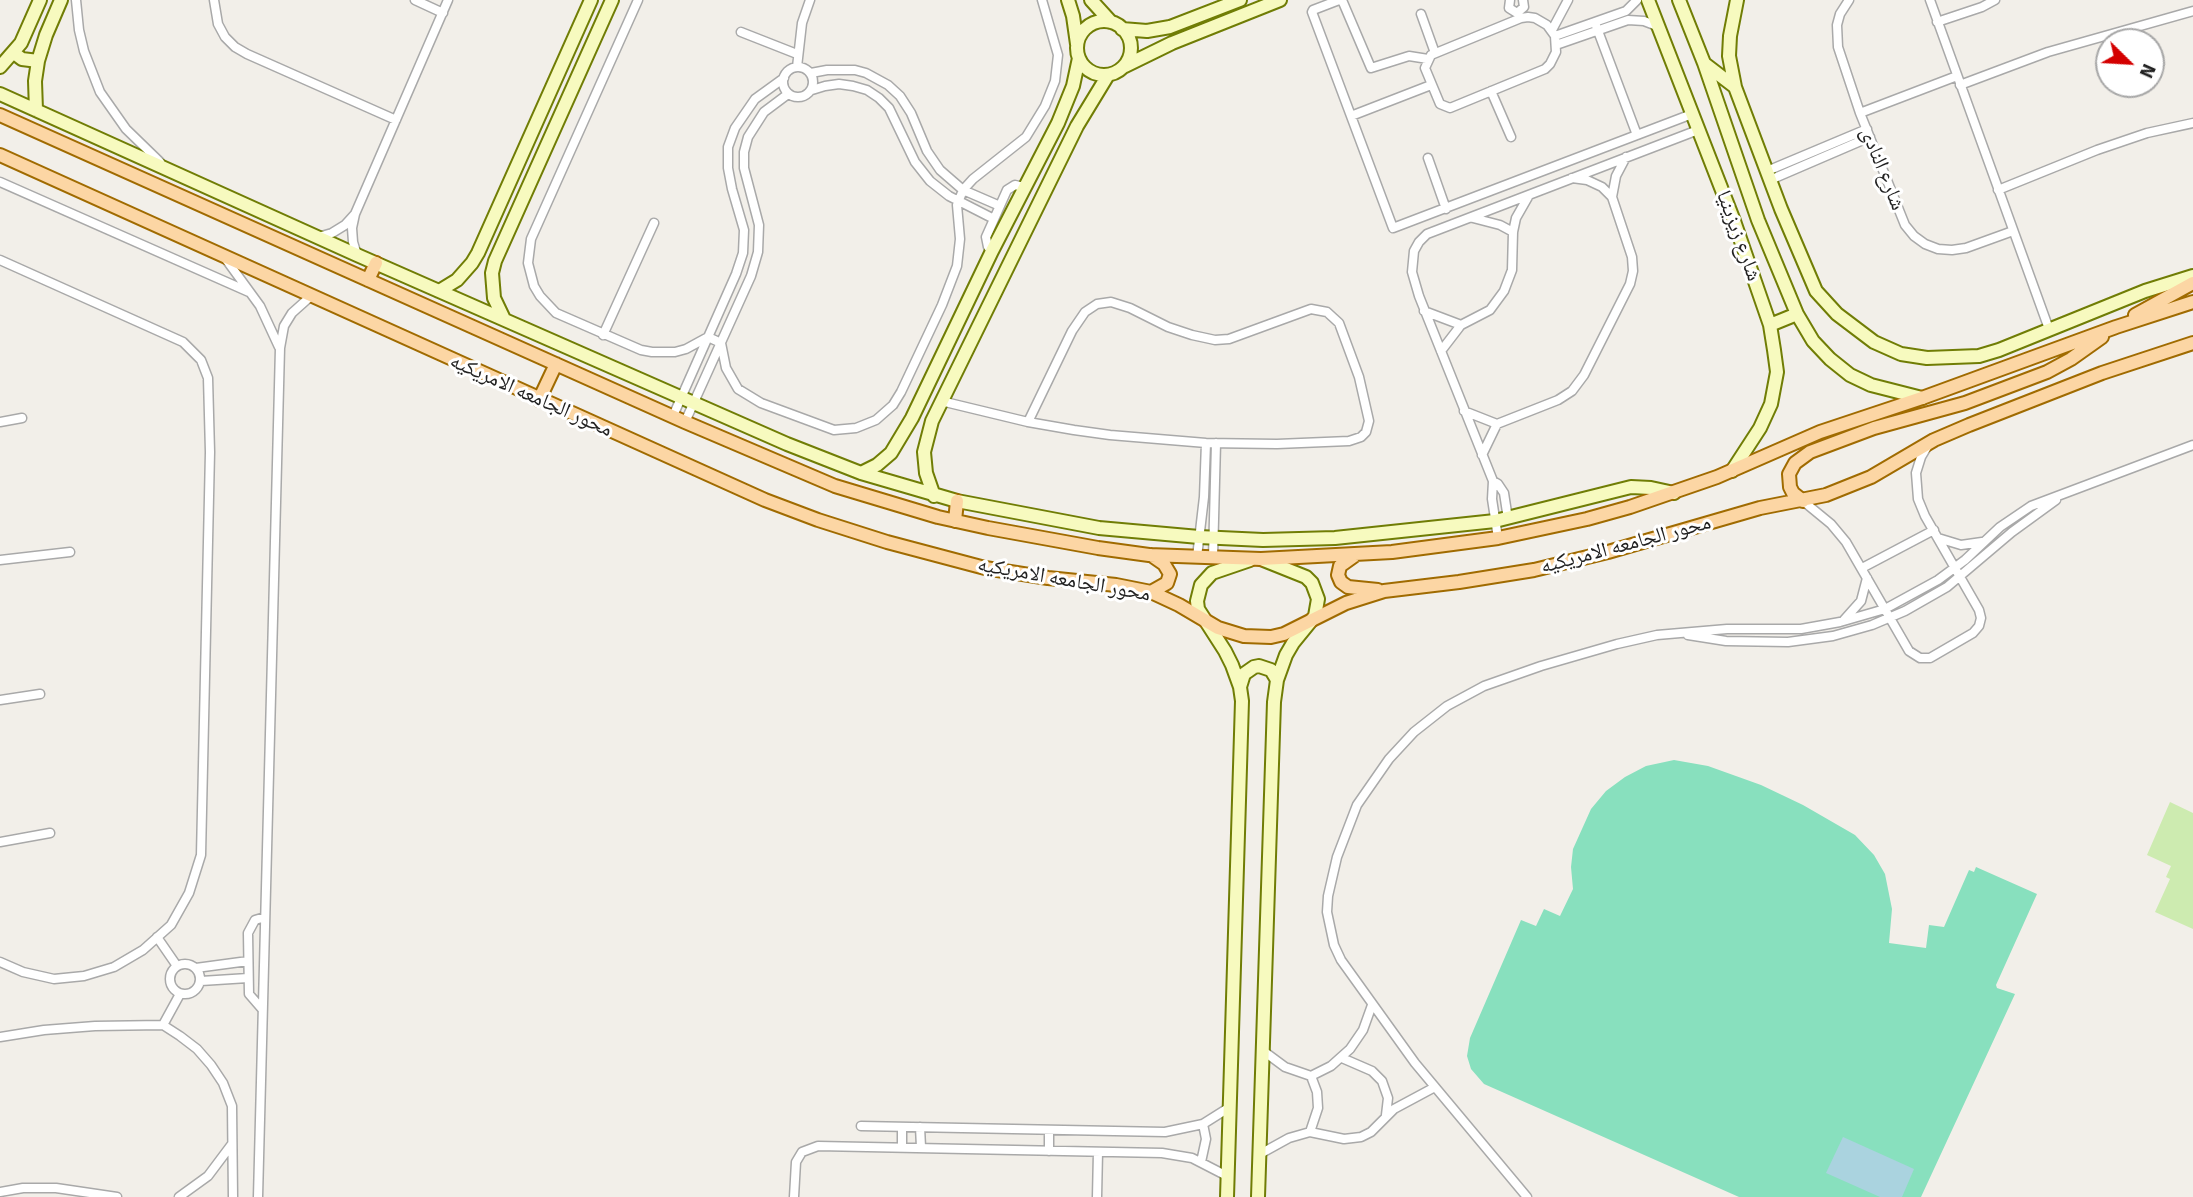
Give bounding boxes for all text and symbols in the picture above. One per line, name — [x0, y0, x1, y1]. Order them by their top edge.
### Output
north arrow — [2095, 28, 2165, 98]
text: N — [2134, 60, 2161, 82]
street label: شارع النادى — [1854, 124, 1910, 214]
street label: شارع زيزينيا — [1710, 187, 1766, 285]
street label: محور الجامعه الامريكيه — [446, 349, 616, 443]
street label: محور الجامعه الامريكيه — [1538, 510, 1714, 580]
street label: محور الجامعه الامريكيه — [976, 552, 1152, 608]

